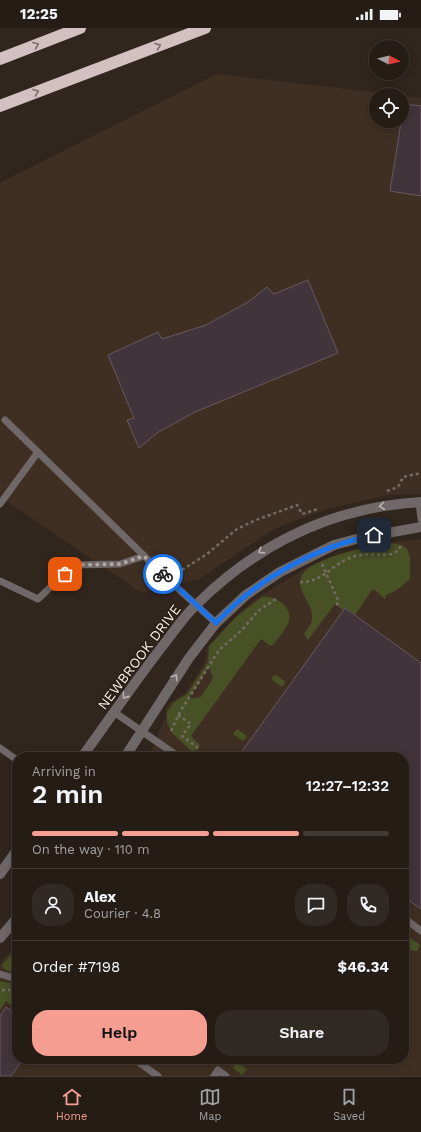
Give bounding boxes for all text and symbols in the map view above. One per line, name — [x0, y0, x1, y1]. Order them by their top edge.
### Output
text: 12:25 — [20, 5, 58, 23]
north arrow — [369, 40, 409, 80]
map controls — [369, 40, 409, 128]
one-way arrow — [33, 41, 40, 49]
one-way arrow — [154, 43, 161, 51]
button: locate — [369, 88, 409, 128]
one-way arrow — [33, 89, 40, 97]
one-way arrow — [379, 501, 385, 510]
pin — [357, 518, 391, 552]
icon: home — [363, 524, 385, 546]
one-way arrow — [259, 546, 266, 553]
courier — [143, 554, 183, 594]
pin — [48, 557, 82, 591]
icon: bag — [54, 563, 76, 585]
icon: bike — [152, 563, 174, 585]
street label: NEWBROOK DRIVE — [94, 601, 184, 713]
one-way arrow — [171, 674, 178, 681]
one-way arrow — [122, 692, 130, 699]
text: Arriving in — [32, 764, 96, 779]
text: 12:27–12:32 — [306, 777, 389, 795]
text: 2 min — [32, 779, 103, 809]
text: On the way · 110 m — [32, 842, 150, 857]
button: person — [32, 884, 74, 926]
button: chat — [295, 884, 337, 926]
button: phone — [347, 884, 389, 926]
text: Alex — [84, 888, 116, 906]
text: Courier · 4.8 — [84, 906, 161, 921]
text: Order #7198 — [32, 958, 120, 976]
text: $46.34 — [338, 958, 389, 976]
button: Help — [32, 1010, 207, 1056]
button: Share — [215, 1010, 389, 1056]
tab: Home — [56, 1086, 87, 1123]
tab: Map — [199, 1086, 221, 1123]
tab: Saved — [333, 1086, 365, 1123]

